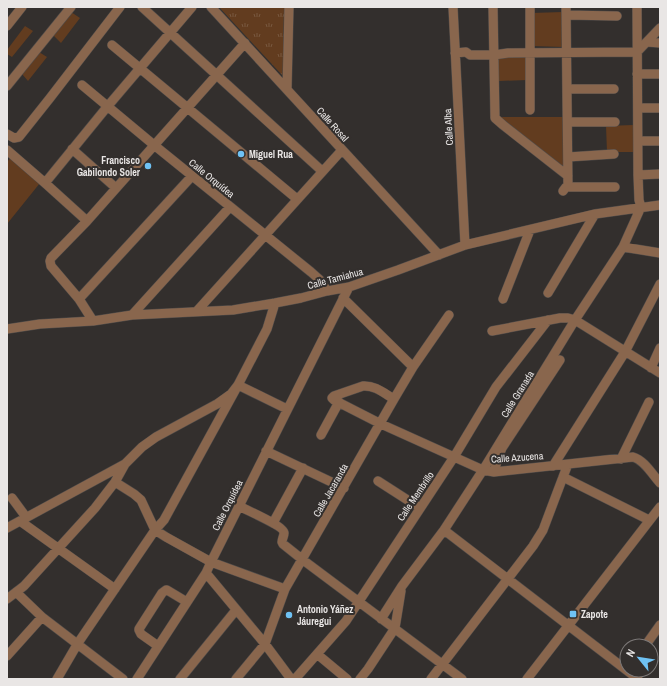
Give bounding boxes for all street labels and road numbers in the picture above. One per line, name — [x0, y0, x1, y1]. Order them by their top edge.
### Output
street label: Calle Rosal — [314, 104, 352, 144]
street label: Calle Alba — [441, 108, 456, 146]
street label: Calle Orquídea — [186, 156, 238, 201]
street label: Calle Tamiahua — [306, 265, 365, 292]
street label: Calle Granada — [498, 368, 537, 420]
street label: Calle Azucena — [490, 449, 544, 466]
street label: Calle Jacaranda — [310, 461, 351, 519]
street label: Calle Membrillo — [394, 469, 437, 524]
street label: Calle Orquídea — [209, 477, 246, 533]

